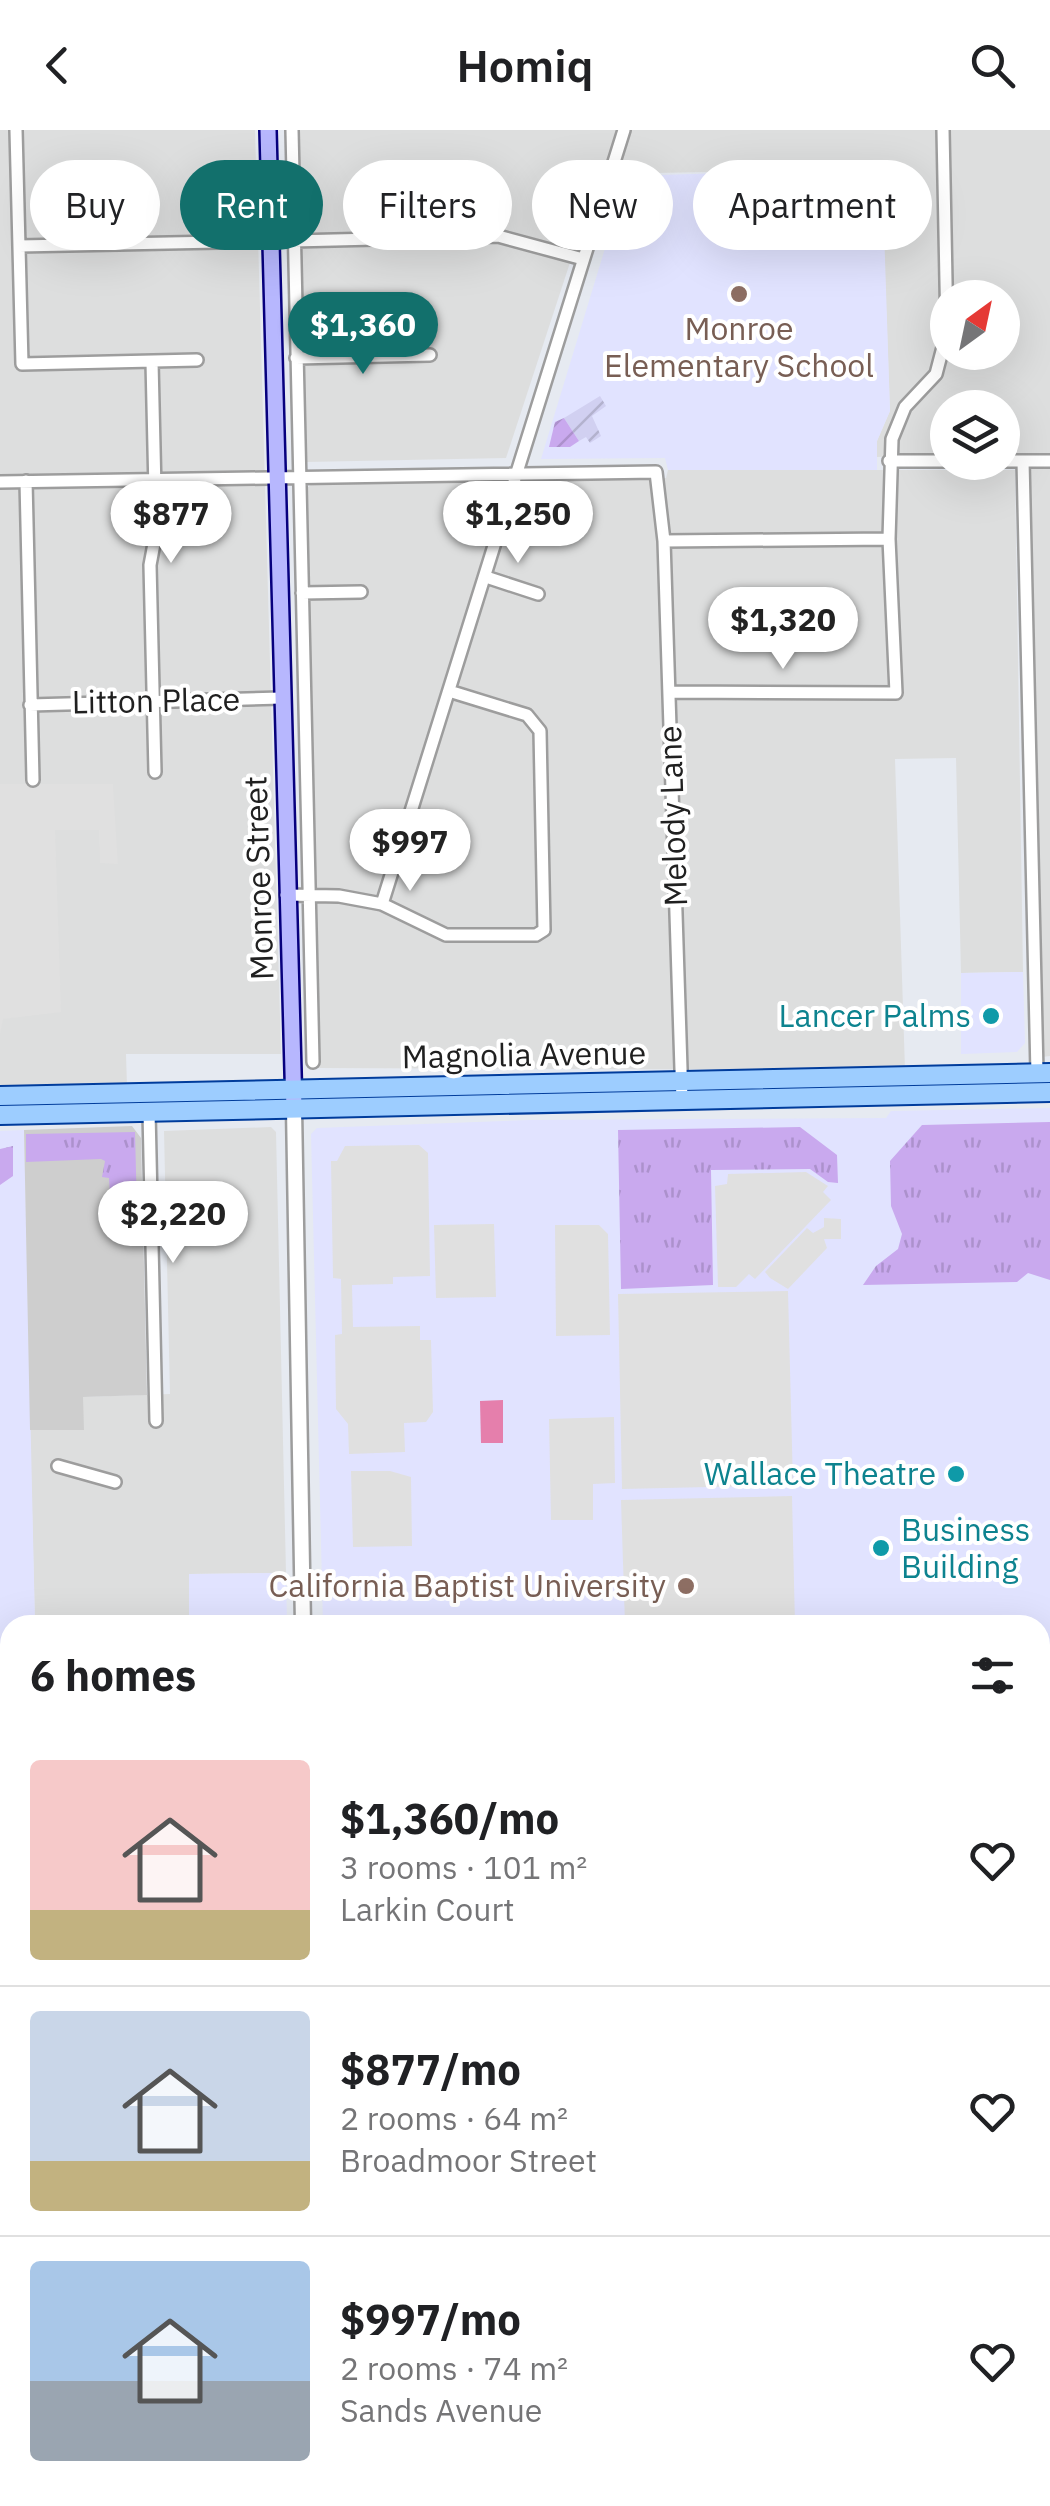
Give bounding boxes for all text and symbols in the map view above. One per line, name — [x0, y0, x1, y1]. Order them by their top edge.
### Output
text: Homiq — [456, 36, 594, 94]
icon: back — [30, 38, 85, 93]
icon: search — [965, 38, 1020, 93]
chip: Buy — [30, 160, 160, 250]
chip: Rent — [180, 160, 323, 250]
chip: Filters — [343, 160, 512, 250]
chip: New — [532, 160, 673, 250]
chip: Apartment — [693, 160, 932, 250]
north arrow — [930, 280, 1020, 370]
map controls — [930, 280, 1020, 480]
marker: Monroe Elementary School — [728, 283, 750, 305]
pin: $1,360 — [282, 292, 444, 377]
text: $1,360 — [310, 303, 416, 345]
place label: Monroe Elementary School — [604, 307, 874, 386]
button: layers — [930, 390, 1020, 480]
pin: $877 — [112, 481, 230, 566]
pin: $1,250 — [437, 481, 599, 566]
text: $877 — [133, 492, 209, 534]
text: $1,250 — [465, 492, 571, 534]
pin: $1,320 — [702, 587, 864, 672]
text: $1,320 — [730, 598, 836, 640]
street label: Litton Place — [71, 678, 241, 722]
street label: Melody Lane — [648, 725, 696, 907]
street label: Monroe Street — [233, 775, 283, 981]
pin: $997 — [351, 809, 469, 894]
text: $997 — [372, 820, 448, 862]
place label: Lancer Palms — [779, 994, 971, 1036]
marker: Lancer Palms — [980, 1005, 1002, 1027]
street label: Magnolia Avenue — [402, 1031, 646, 1077]
pin: $2,220 — [92, 1181, 254, 1266]
text: $2,220 — [120, 1192, 226, 1234]
place label: Wallace Theatre — [704, 1452, 936, 1494]
marker: Wallace Theatre — [945, 1463, 967, 1485]
place label: Business Building — [901, 1508, 1030, 1587]
marker: Business Building — [870, 1537, 892, 1559]
place label: California Baptist University — [268, 1564, 666, 1606]
marker: California Baptist University — [675, 1575, 697, 1597]
text: 6 homes — [30, 1648, 196, 1703]
icon: filters — [965, 1648, 1020, 1703]
text: $1,360/mo — [340, 1791, 559, 1846]
icon: home — [110, 1800, 230, 1920]
icon: heart — [965, 1833, 1020, 1888]
text: 3 rooms · 101 m² — [340, 1846, 587, 1888]
text: Larkin Court — [340, 1888, 515, 1930]
text: $877/mo — [340, 2042, 521, 2097]
icon: home — [110, 2051, 230, 2171]
icon: heart — [965, 2084, 1020, 2139]
text: 2 rooms · 64 m² — [340, 2097, 568, 2139]
text: Broadmoor Street — [340, 2139, 597, 2181]
text: $997/mo — [340, 2292, 521, 2347]
icon: home — [110, 2301, 230, 2421]
icon: heart — [965, 2334, 1020, 2389]
text: 2 rooms · 74 m² — [340, 2347, 568, 2389]
text: Sands Avenue — [340, 2389, 542, 2431]

